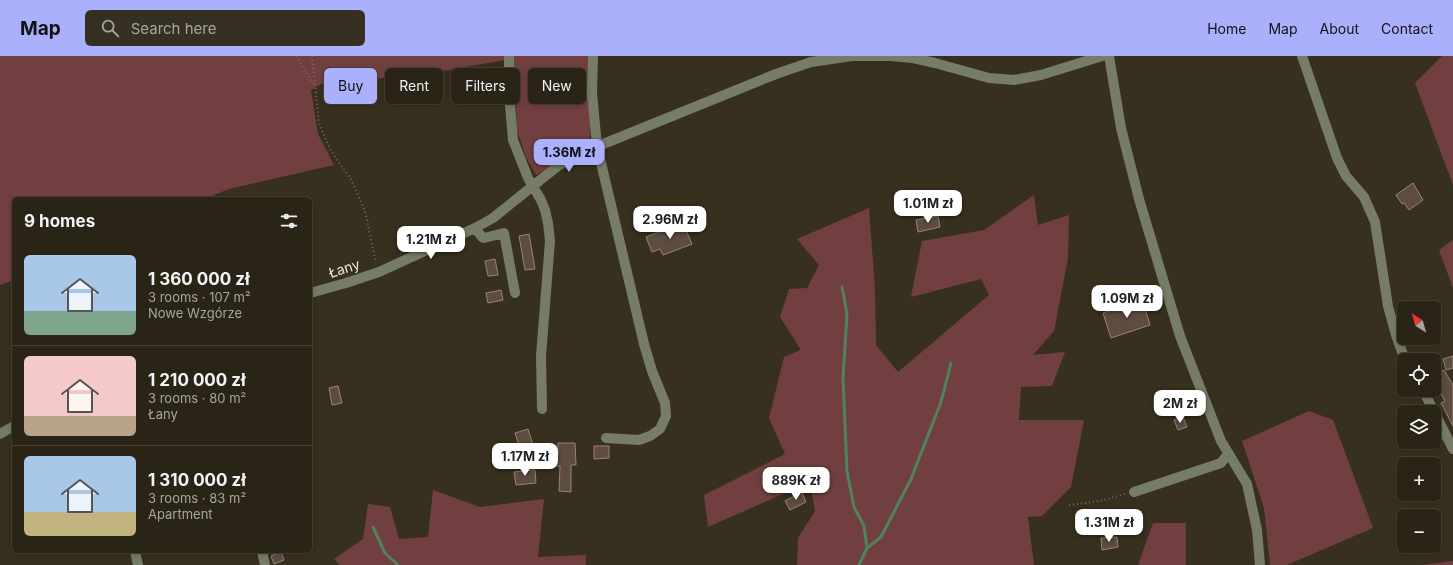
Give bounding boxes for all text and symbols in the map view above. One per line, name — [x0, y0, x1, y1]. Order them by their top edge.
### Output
search box — [85, 10, 365, 46]
text: Map — [20, 17, 61, 40]
icon: search — [99, 17, 121, 39]
text: Search here — [131, 19, 216, 38]
text: Home — [1207, 20, 1246, 37]
text: Map — [1268, 20, 1298, 37]
text: About — [1320, 20, 1359, 37]
text: Contact — [1381, 20, 1433, 37]
chip: Buy — [324, 68, 377, 104]
chip: Rent — [385, 68, 443, 104]
chip: Filters — [451, 68, 520, 104]
chip: New — [528, 68, 586, 104]
pin: 1.36M zł — [528, 139, 610, 173]
text: 1.36M zł — [543, 144, 595, 160]
pin: 1.01M zł — [887, 190, 969, 224]
text: 1.01M zł — [903, 195, 953, 211]
pin: 2.96M zł — [629, 206, 711, 240]
icon: filters — [278, 210, 300, 232]
text: 9 homes — [24, 211, 95, 231]
text: 2.96M zł — [642, 211, 698, 227]
pin: 1.21M zł — [390, 226, 472, 260]
text: 1.21M zł — [406, 231, 456, 247]
street label: Łany — [326, 255, 362, 281]
text: 1 360 000 zł — [148, 269, 250, 289]
icon: home — [56, 271, 104, 319]
pin: 1.09M zł — [1086, 285, 1168, 319]
text: 3 rooms · 107 m² — [148, 289, 251, 305]
text: 1.09M zł — [1101, 290, 1153, 306]
north arrow — [1397, 301, 1441, 345]
map controls — [1397, 301, 1441, 553]
text: Nowe Wzgórze — [148, 305, 242, 321]
button: locate — [1397, 353, 1441, 397]
text: 1 210 000 zł — [148, 370, 246, 390]
icon: home — [56, 372, 104, 420]
text: 3 rooms · 80 m² — [148, 390, 246, 406]
pin: 2M zł — [1152, 390, 1208, 424]
text: 2M zł — [1163, 395, 1197, 411]
button: layers — [1397, 405, 1441, 449]
text: Łany — [148, 406, 178, 422]
pin: 1.17M zł — [484, 443, 566, 477]
text: 1.17M zł — [501, 448, 549, 464]
button: + — [1397, 457, 1441, 501]
pin: 889K zł — [759, 467, 833, 501]
text: 1 310 000 zł — [148, 470, 246, 490]
icon: home — [56, 472, 104, 520]
text: 889K zł — [772, 472, 820, 488]
text: 3 rooms · 83 m² — [148, 490, 246, 506]
text: Apartment — [148, 506, 213, 522]
pin: 1.31M zł — [1068, 509, 1150, 543]
button: − — [1397, 509, 1441, 553]
text: 1.31M zł — [1084, 514, 1134, 530]

